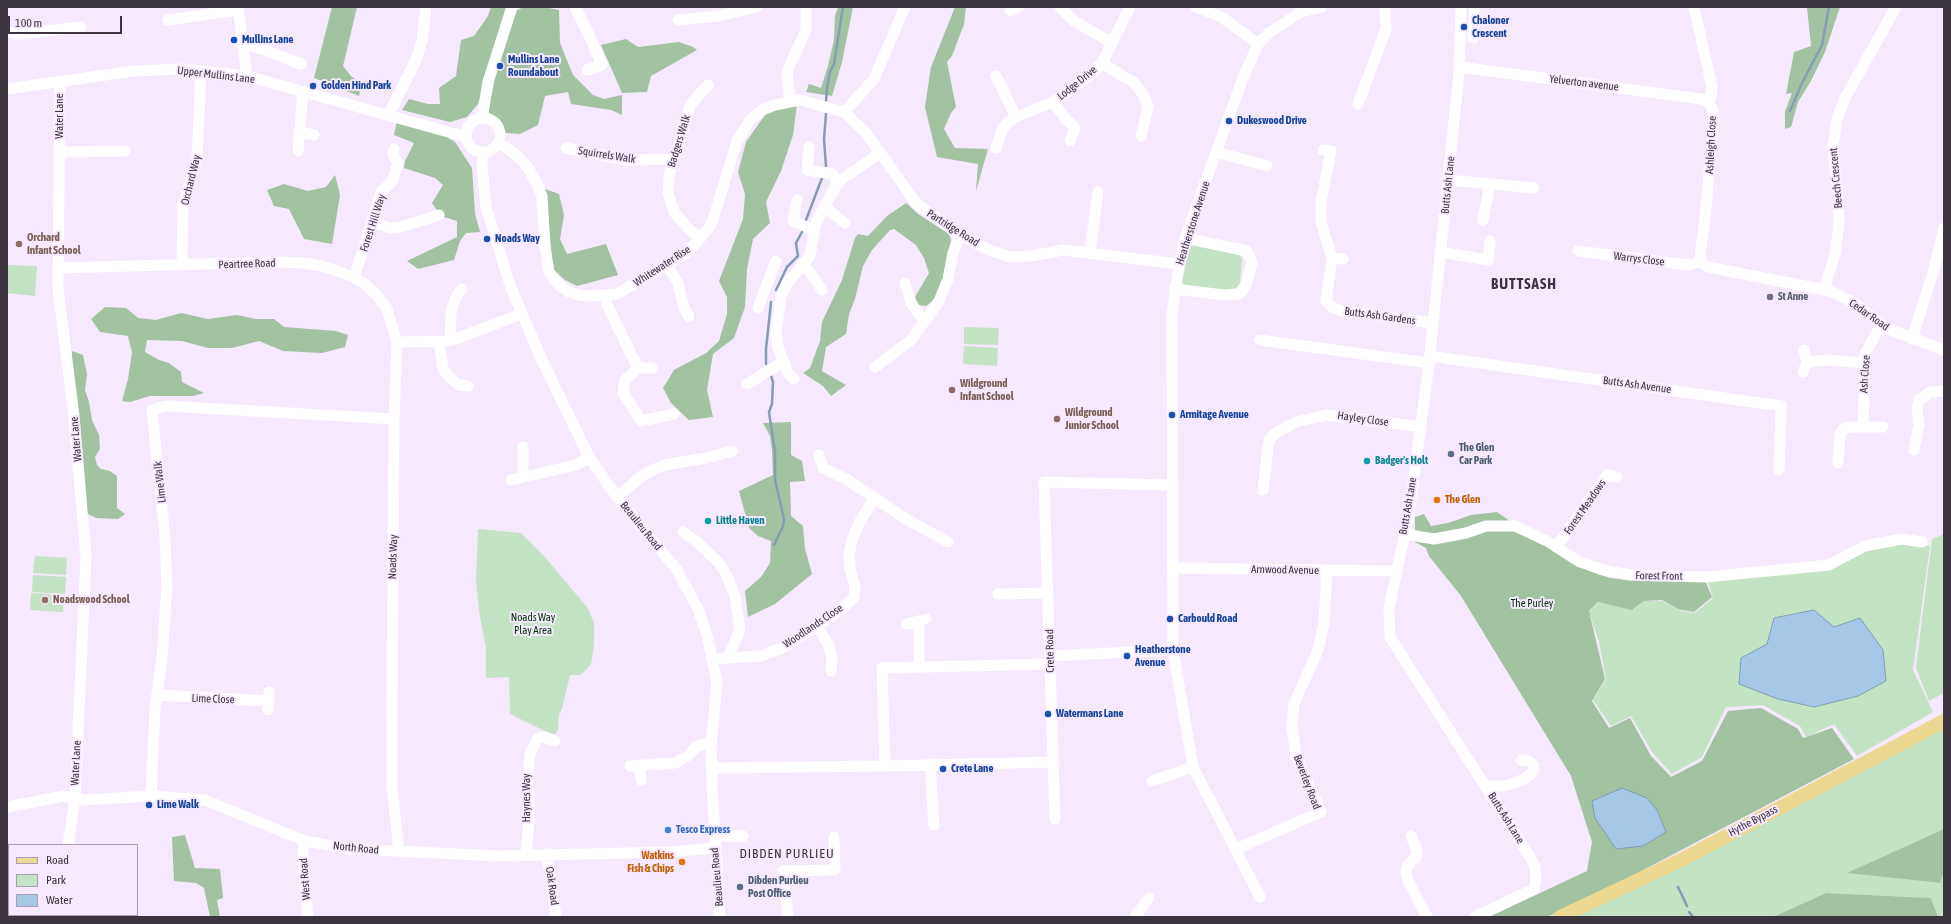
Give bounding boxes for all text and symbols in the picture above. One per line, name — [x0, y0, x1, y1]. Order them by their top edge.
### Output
scale bar — [10, 8, 124, 34]
place label: Chaloner Crescent — [1472, 14, 1509, 40]
text: 100 m — [15, 16, 42, 30]
marker: Chaloner Crescent — [1459, 22, 1469, 32]
place label: Mullins Lane — [242, 33, 293, 47]
marker: Mullins Lane — [229, 35, 239, 45]
place label: Mullins Lane Roundabout — [508, 53, 559, 79]
marker: Mullins Lane Roundabout — [495, 61, 505, 71]
street label: Lodge Drive — [1055, 63, 1099, 103]
street label: Upper Mullins Lane — [176, 64, 256, 86]
street label: Yelverton avenue — [1549, 72, 1619, 94]
place label: Golden Hind Park — [321, 79, 391, 93]
marker: Golden Hind Park — [308, 81, 318, 91]
street label: Water Lane — [53, 93, 67, 139]
street label: Badgers Walk — [665, 113, 693, 169]
place label: Dukeswood Drive — [1237, 114, 1307, 128]
marker: Dukeswood Drive — [1224, 116, 1234, 126]
street label: Ashleigh Close — [1703, 116, 1719, 174]
street label: Squirrels Walk — [577, 144, 637, 166]
street label: Beech Crescent — [1827, 147, 1845, 209]
street label: Orchard Way — [178, 153, 204, 207]
street label: Butts Ash Lane — [1438, 155, 1458, 215]
street label: Heatherstone Avenue — [1173, 179, 1213, 267]
street label: Forest Hill Way — [357, 193, 389, 253]
street label: Partridge Road — [924, 207, 982, 249]
place label: Orchard Infant School — [27, 231, 81, 257]
place label: Noads Way — [495, 232, 540, 246]
marker: Noads Way — [482, 234, 492, 244]
marker: Orchard Infant School — [14, 239, 24, 249]
street label: Whitewater Rise — [631, 243, 693, 289]
street label: Warrys Close — [1613, 249, 1665, 269]
street label: Peartree Road — [218, 256, 276, 272]
district label: BUTTSASH — [1491, 275, 1557, 293]
place label: St Anne — [1778, 290, 1808, 304]
marker: St Anne — [1765, 292, 1775, 302]
street label: Cedar Road — [1846, 296, 1892, 334]
street label: Butts Ash Gardens — [1343, 304, 1417, 328]
street label: Ash Close — [1857, 355, 1873, 393]
street label: Butts Ash Avenue — [1602, 374, 1672, 396]
place label: Wildground Infant School — [960, 377, 1014, 403]
marker: Wildground Infant School — [947, 385, 957, 395]
place label: Wildground Junior School — [1065, 406, 1119, 432]
place label: Armitage Avenue — [1180, 408, 1249, 422]
street label: Hayley Close — [1337, 409, 1389, 429]
marker: Armitage Avenue — [1167, 410, 1177, 420]
marker: Wildground Junior School — [1052, 414, 1062, 424]
street label: Water Lane — [67, 416, 85, 462]
place label: The Glen Car Park — [1459, 441, 1494, 467]
marker: The Glen Car Park — [1446, 449, 1456, 459]
place label: Badger's Holt — [1375, 454, 1428, 468]
marker: Badger's Holt — [1362, 456, 1372, 466]
street label: Lime Walk — [151, 461, 169, 503]
street label: Butts Ash Lane — [1396, 476, 1420, 536]
street label: Forest Meadows — [1561, 477, 1609, 537]
place label: The Glen — [1445, 493, 1480, 507]
marker: The Glen — [1432, 495, 1442, 505]
street label: Beaulieu Road — [617, 499, 665, 553]
place label: Little Haven — [716, 514, 765, 528]
marker: Little Haven — [703, 516, 713, 526]
street label: Noads Way — [386, 534, 400, 580]
street label: Arnwood Avenue — [1251, 563, 1319, 577]
street label: Forest Front — [1635, 569, 1683, 583]
place label: Noadswood School — [53, 593, 130, 607]
marker: Noadswood School — [40, 595, 50, 605]
park label: The Purley — [1511, 597, 1553, 611]
street label: Woodlands Close — [781, 601, 845, 651]
park label: Noads Way Play Area — [511, 611, 555, 637]
place label: Carbould Road — [1178, 612, 1238, 626]
marker: Carbould Road — [1165, 614, 1175, 624]
street label: Crete Road — [1043, 629, 1057, 673]
place label: Heatherstone Avenue — [1135, 643, 1191, 669]
marker: Heatherstone Avenue — [1122, 651, 1132, 661]
street label: Lime Close — [191, 692, 235, 706]
place label: Watermans Lane — [1056, 707, 1124, 721]
marker: Watermans Lane — [1043, 709, 1053, 719]
street label: Water Lane — [68, 740, 84, 786]
street label: Beverley Road — [1291, 753, 1323, 811]
place label: Crete Lane — [951, 762, 993, 776]
marker: Crete Lane — [938, 764, 948, 774]
street label: Haynes Way — [520, 773, 534, 823]
street label: Butts Ash Lane — [1485, 790, 1527, 846]
place label: Lime Walk — [157, 798, 199, 812]
marker: Lime Walk — [144, 800, 154, 810]
street label: Hythe Bypass — [1726, 803, 1780, 839]
place label: Tesco Express — [676, 823, 730, 837]
marker: Tesco Express — [663, 825, 673, 835]
street label: North Road — [333, 839, 379, 857]
legend — [8, 844, 138, 916]
district label: DIBDEN PURLIEU — [739, 846, 835, 862]
street label: Beaulieu Road — [708, 847, 726, 907]
place label: Watkins Fish & Chips — [627, 849, 674, 875]
text: Road — [46, 853, 69, 867]
street label: West Road — [297, 857, 313, 901]
marker: Watkins Fish & Chips — [677, 857, 687, 867]
street label: Oak Road — [543, 866, 561, 906]
text: Park — [46, 873, 66, 887]
place label: Dibden Purlieu Post Office — [748, 874, 809, 900]
marker: Dibden Purlieu Post Office — [735, 882, 745, 892]
text: Water — [46, 893, 72, 907]

